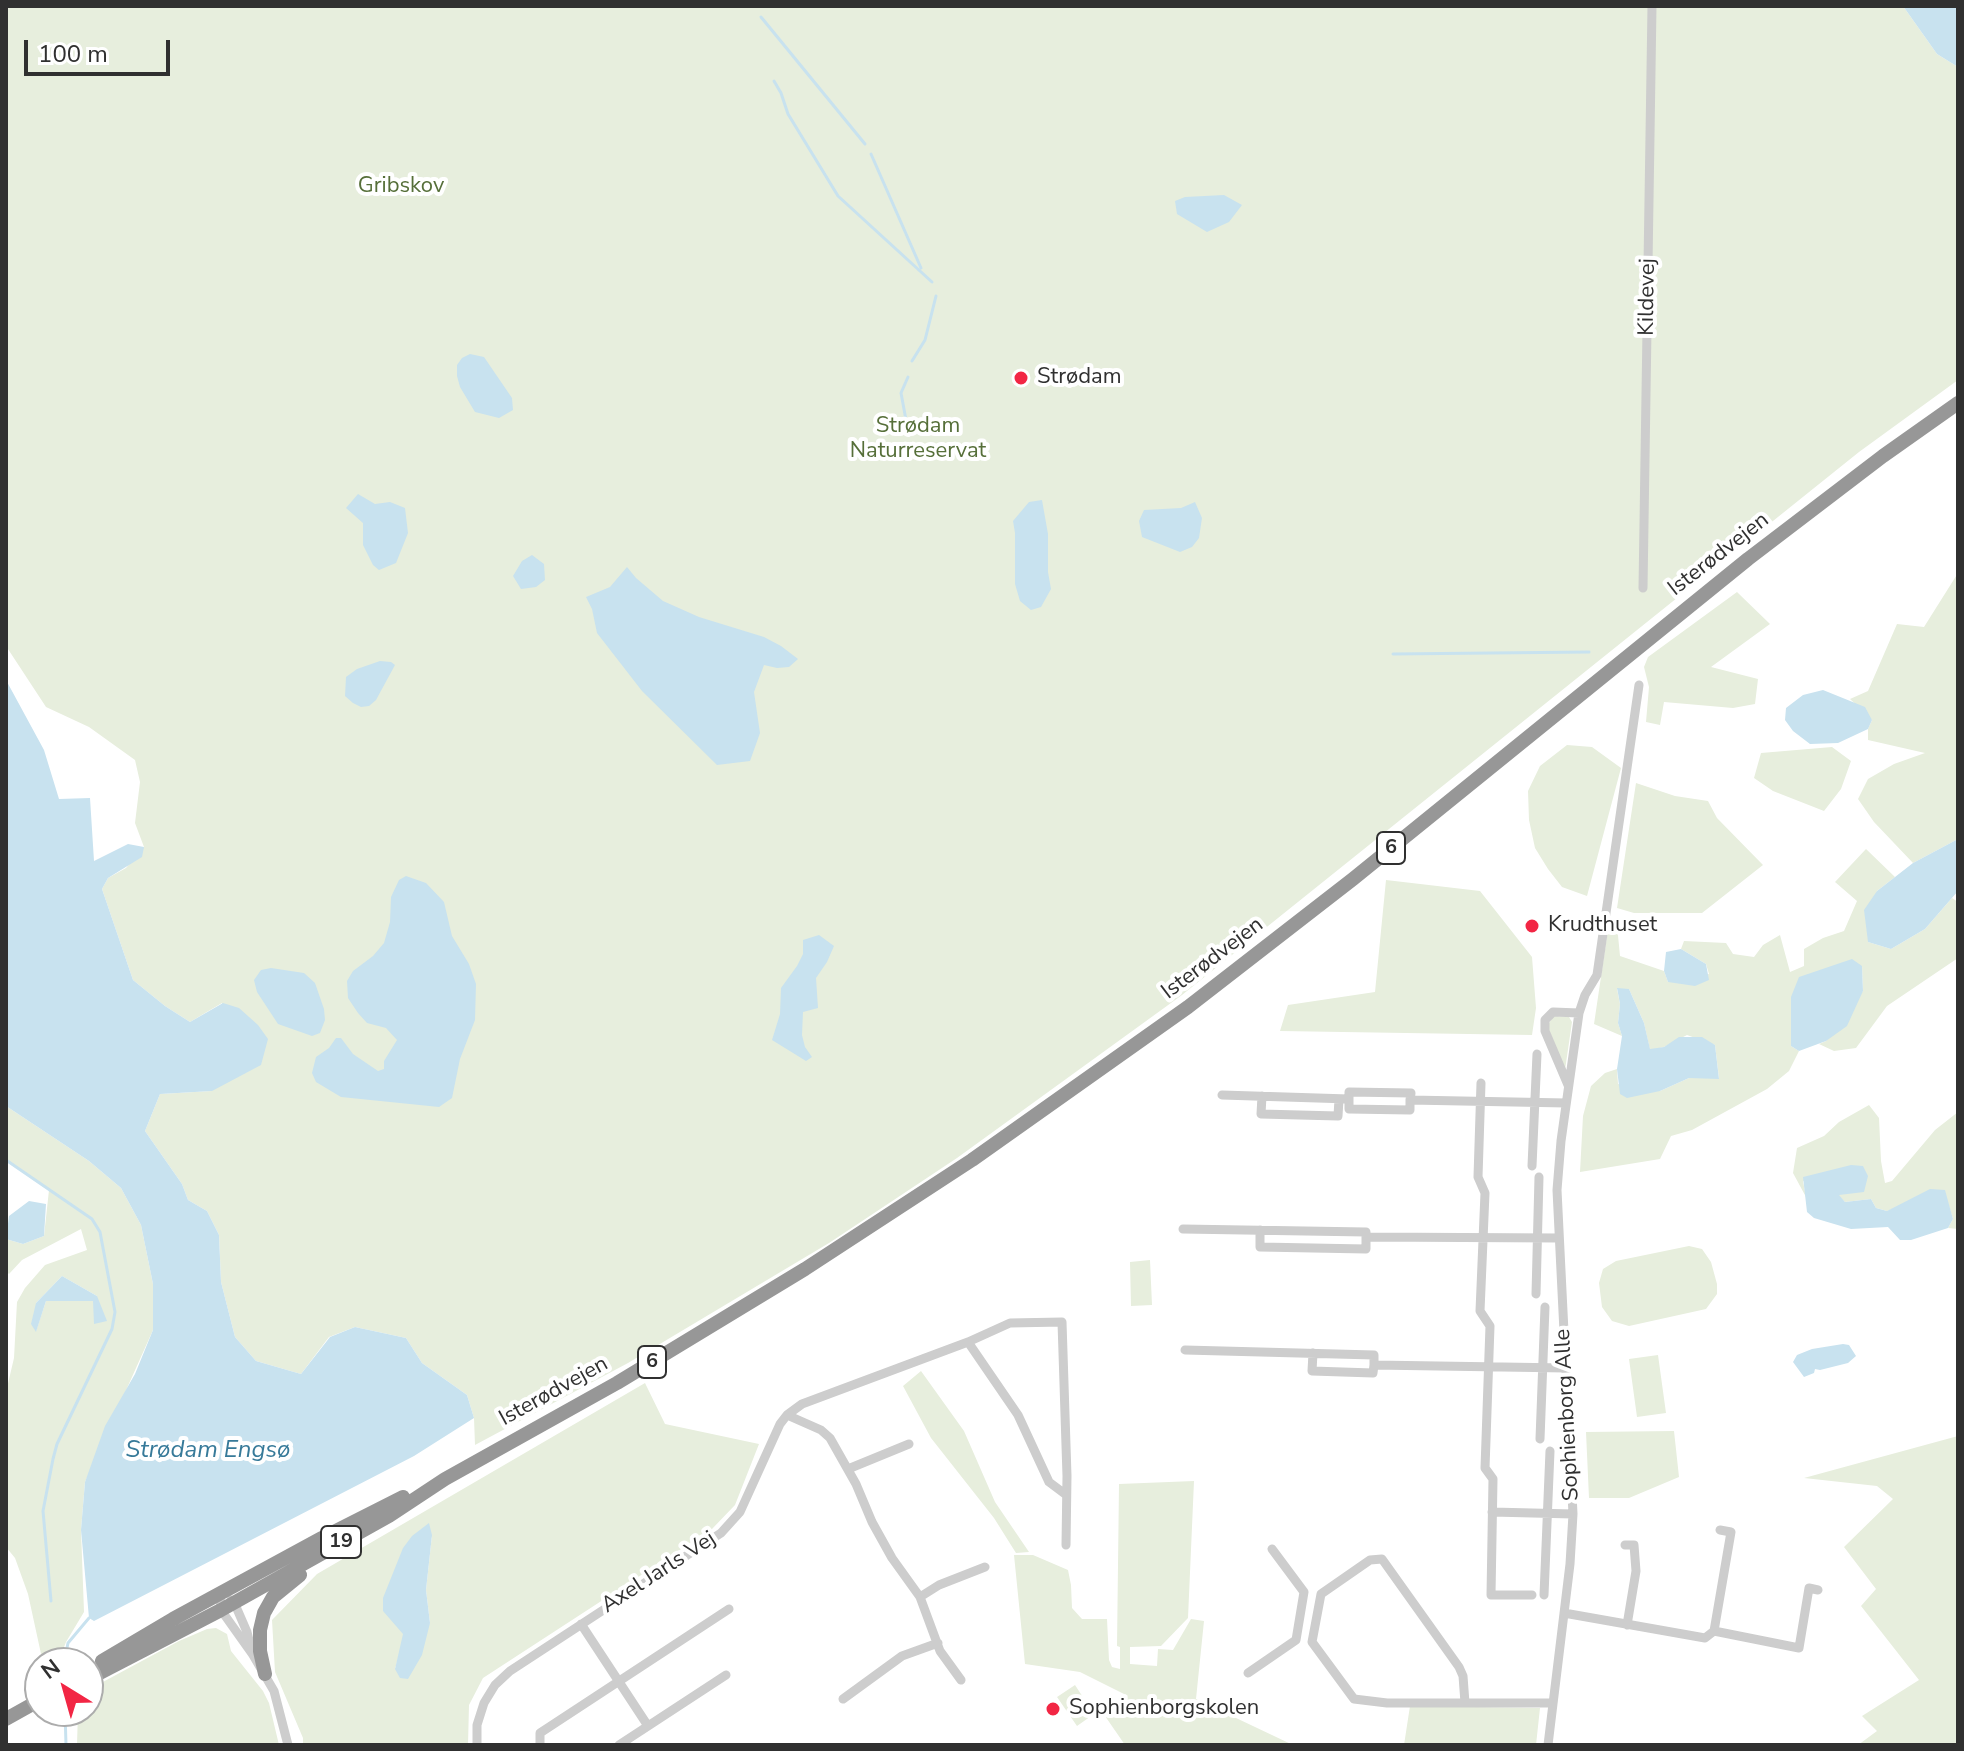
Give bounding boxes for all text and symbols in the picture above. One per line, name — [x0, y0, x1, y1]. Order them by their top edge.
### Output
scale bar — [28, 24, 174, 74]
text: 100 m — [38, 38, 108, 70]
park label: Gribskov — [358, 174, 444, 200]
street label: Kildevej — [1634, 258, 1662, 336]
place label: Strødam — [1037, 365, 1121, 391]
marker: Strødam — [1012, 369, 1030, 387]
park label: Strødam Naturreservat — [850, 414, 986, 466]
street label: Isterødvejen — [1663, 508, 1775, 602]
road number: 6 — [1377, 832, 1405, 864]
street label: Isterødvejen — [1157, 912, 1269, 1006]
place label: Krudthuset — [1548, 913, 1657, 939]
marker: Krudthuset — [1523, 917, 1541, 935]
street label: Sophienborg Alle — [1550, 1328, 1586, 1502]
road number: 6 — [638, 1346, 666, 1378]
street label: Isterødvejen — [495, 1351, 613, 1433]
water label: Strødam Engsø — [126, 1437, 290, 1465]
road number: 19 — [321, 1526, 361, 1558]
street label: Axel Jarls Vej — [597, 1526, 721, 1620]
north arrow — [24, 1647, 104, 1727]
text: N — [35, 1652, 66, 1686]
place label: Sophienborgskolen — [1069, 1696, 1259, 1722]
marker: Sophienborgskolen — [1044, 1700, 1062, 1718]

